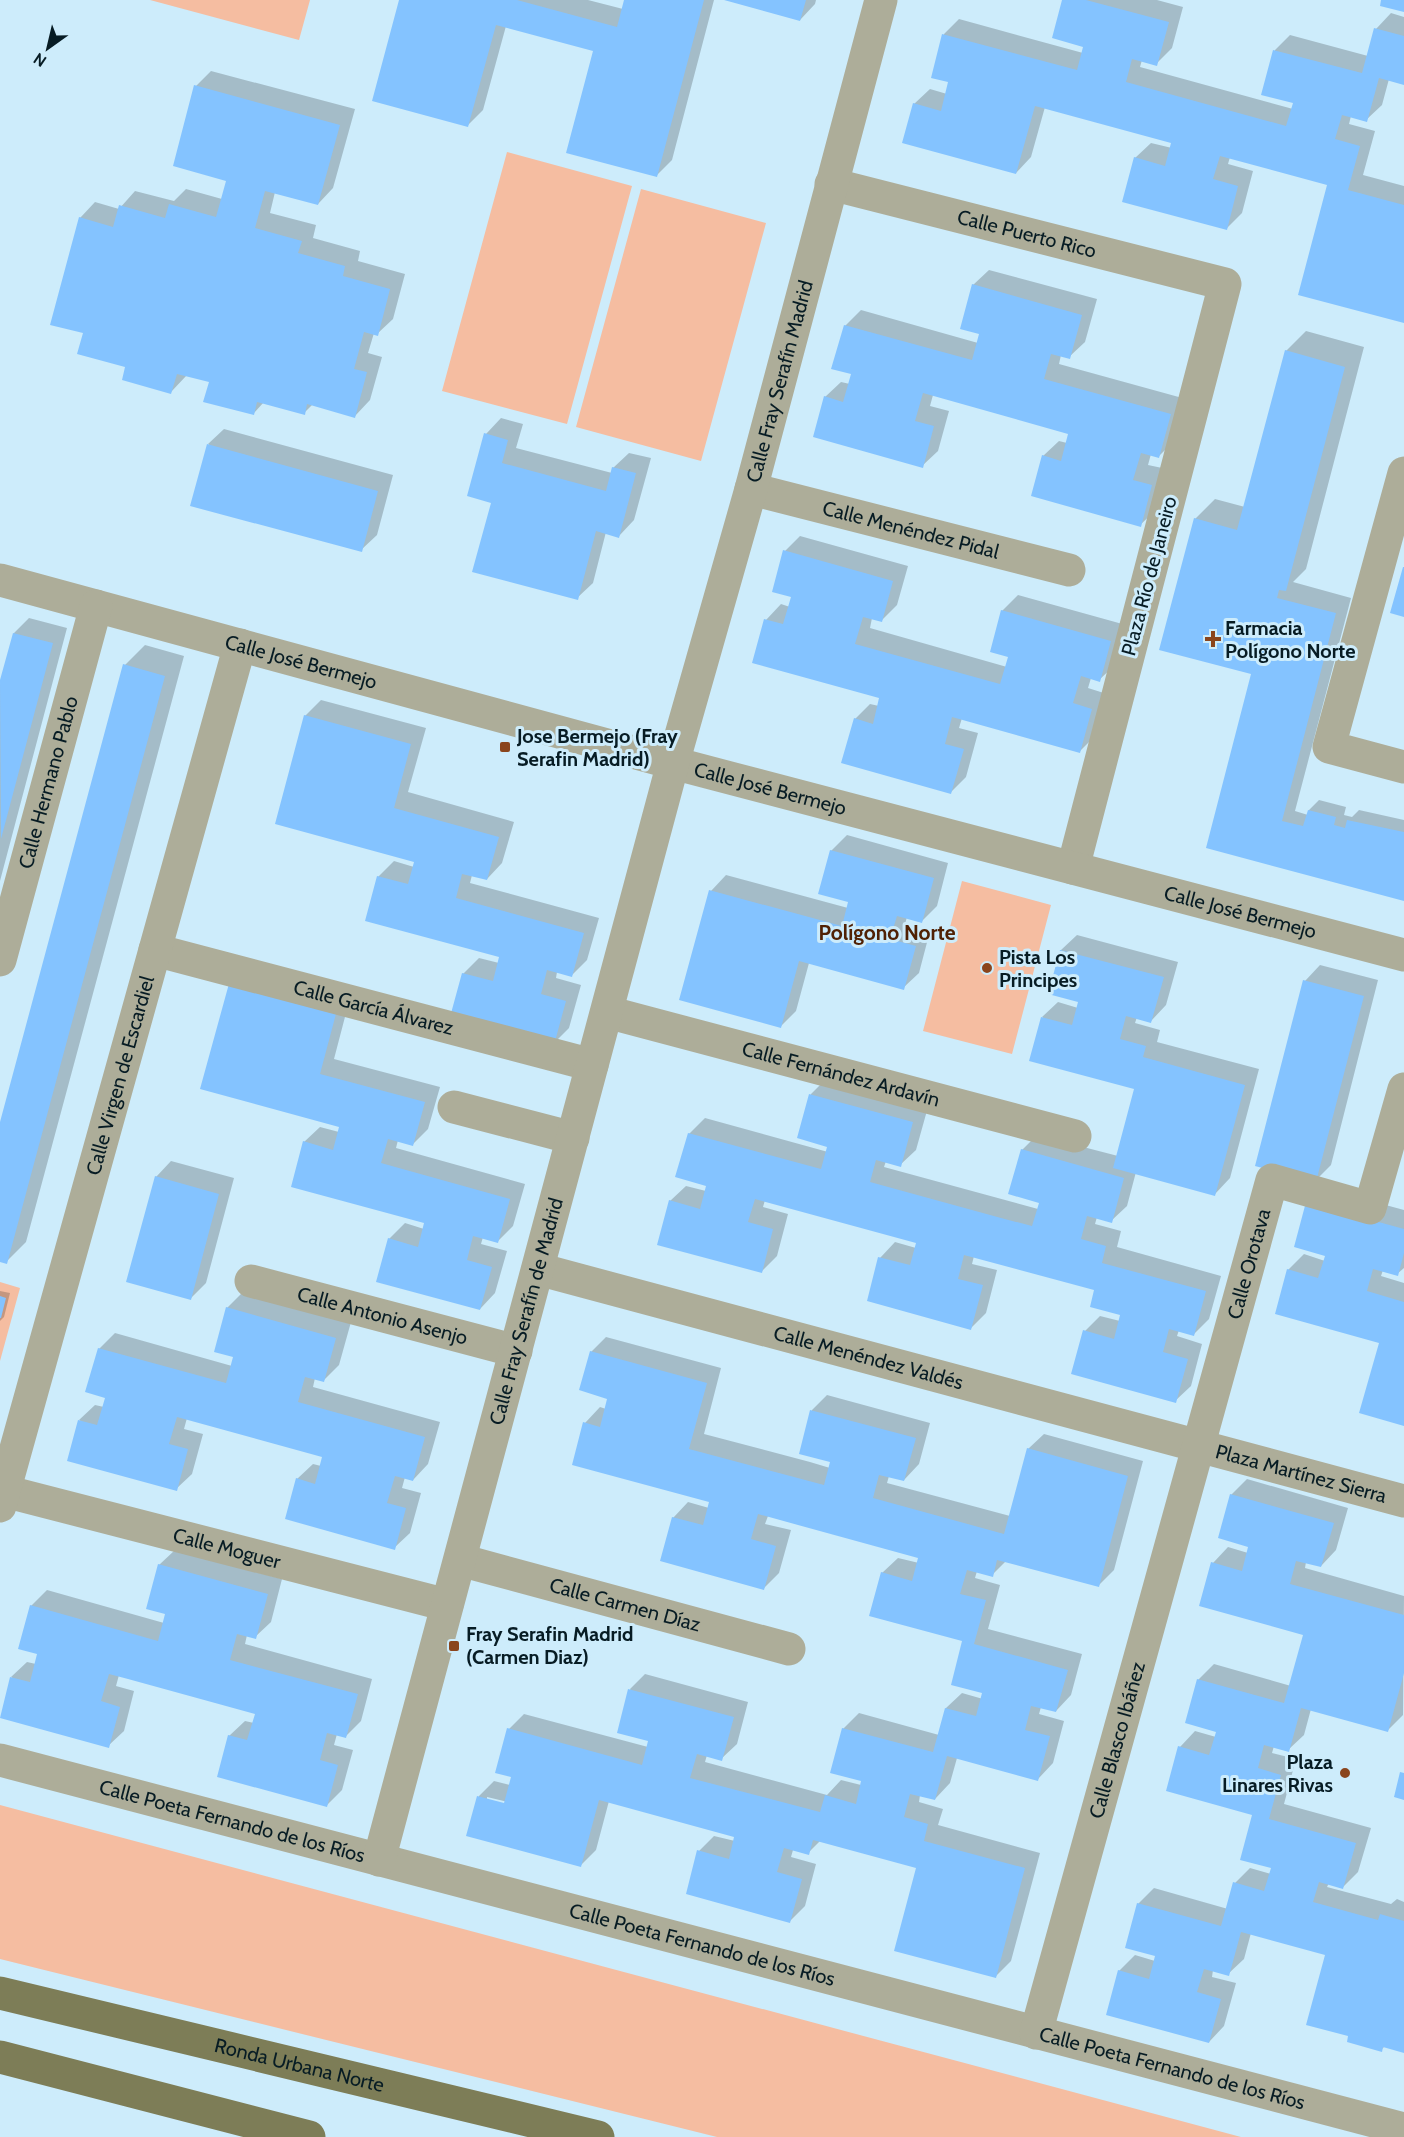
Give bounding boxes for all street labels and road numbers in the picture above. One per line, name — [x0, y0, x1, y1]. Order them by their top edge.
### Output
street label: Calle Puerto Rico — [955, 205, 1099, 263]
street label: Calle Fray Serafín Madrid — [741, 278, 818, 485]
street label: Plaza Río de Janeiro — [1116, 494, 1182, 658]
street label: Calle Menéndez Pidal — [820, 496, 1002, 564]
street label: Calle José Bermejo — [222, 630, 380, 694]
street label: Calle Hermano Pablo — [13, 693, 83, 871]
street label: Calle José Bermejo — [692, 757, 849, 820]
street label: Calle José Bermejo — [1162, 881, 1319, 943]
street label: Calle Virgen de Escardiel — [81, 973, 159, 1178]
street label: Calle García Álvarez — [291, 975, 456, 1040]
street label: Calle Fernández Ardavín — [739, 1036, 942, 1112]
street label: Calle Fray Serafín de Madrid — [484, 1195, 568, 1428]
street label: Calle Orotava — [1222, 1206, 1276, 1322]
street label: Calle Antonio Asenjo — [295, 1282, 470, 1350]
street label: Calle Menéndez Valdés — [771, 1321, 966, 1394]
street label: Plaza Martínez Sierra — [1213, 1439, 1389, 1508]
street label: Calle Moguer — [170, 1523, 284, 1574]
street label: Calle Carmen Díaz — [547, 1573, 703, 1637]
street label: Calle Blasco Ibáñez — [1084, 1659, 1150, 1821]
street label: Calle Poeta Fernando de los Ríos — [97, 1775, 368, 1867]
street label: Calle Poeta Fernando de los Ríos — [567, 1898, 838, 1991]
street label: Calle Poeta Fernando de los Ríos — [1037, 2022, 1308, 2114]
street label: Ronda Urbana Norte — [212, 2033, 387, 2097]

